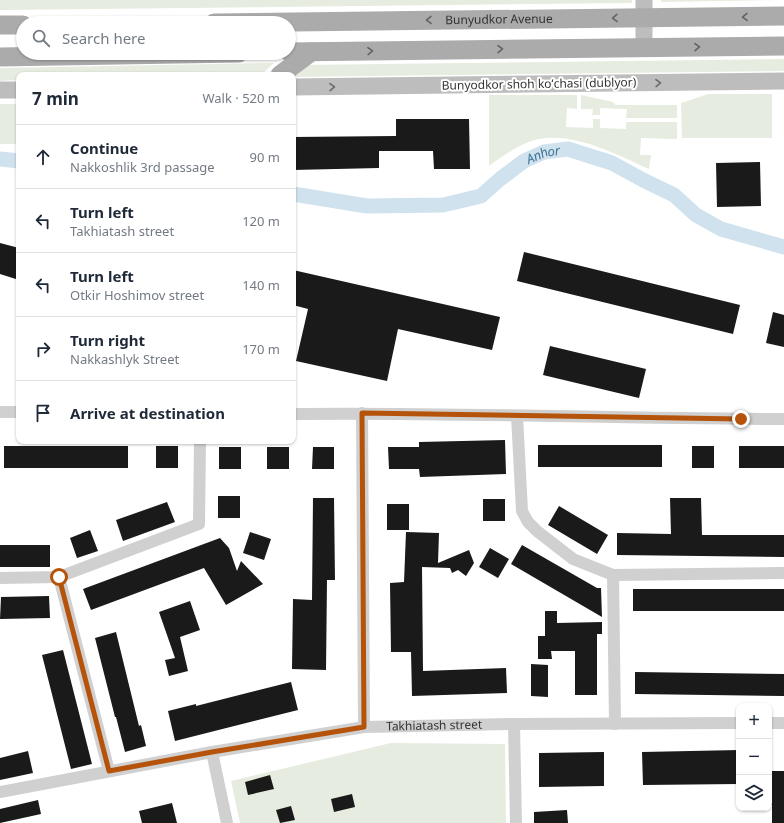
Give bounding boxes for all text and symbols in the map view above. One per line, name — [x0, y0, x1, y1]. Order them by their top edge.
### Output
street label: Bunyudkor Avenue — [445, 10, 553, 28]
one-way arrow — [742, 13, 748, 21]
one-way arrow — [612, 14, 618, 22]
search box — [16, 16, 296, 60]
one-way arrow — [426, 16, 432, 24]
icon: search — [30, 27, 52, 49]
text: Search here — [62, 28, 145, 48]
one-way arrow — [694, 43, 700, 51]
one-way arrow — [497, 45, 503, 53]
one-way arrow — [367, 47, 373, 55]
street label: Bunyodkor shoh koʻchasi (dublyor) — [442, 73, 637, 94]
one-way arrow — [655, 79, 661, 87]
one-way arrow — [329, 83, 335, 91]
text: 7 min — [32, 87, 79, 110]
text: Walk · 520 m — [202, 89, 280, 107]
text: Continue — [70, 138, 138, 158]
water label: Anhor — [522, 141, 562, 168]
icon: ahead — [32, 146, 54, 168]
text: 90 m — [250, 148, 280, 166]
text: Nakkoshlik 3rd passage — [70, 158, 215, 176]
text: Turn left — [70, 202, 134, 222]
icon: left — [32, 210, 54, 232]
text: 120 m — [242, 212, 280, 230]
text: Takhiatash street — [70, 222, 174, 240]
text: Turn left — [70, 266, 134, 286]
icon: left — [32, 274, 54, 296]
text: 140 m — [242, 276, 280, 294]
text: Otkir Hoshimov street — [70, 286, 204, 304]
text: Turn right — [70, 330, 145, 350]
icon: right — [32, 338, 54, 360]
text: 170 m — [242, 340, 280, 358]
text: Nakkashlyk Street — [70, 350, 179, 368]
icon: arrive — [32, 402, 54, 424]
text: Arrive at destination — [70, 403, 225, 423]
route end — [732, 410, 750, 428]
route start — [50, 568, 68, 586]
map controls — [736, 703, 772, 811]
button: + — [736, 703, 772, 739]
street label: Takhiatash street — [386, 716, 483, 735]
button: − — [736, 739, 772, 775]
button: layers — [736, 775, 772, 811]

